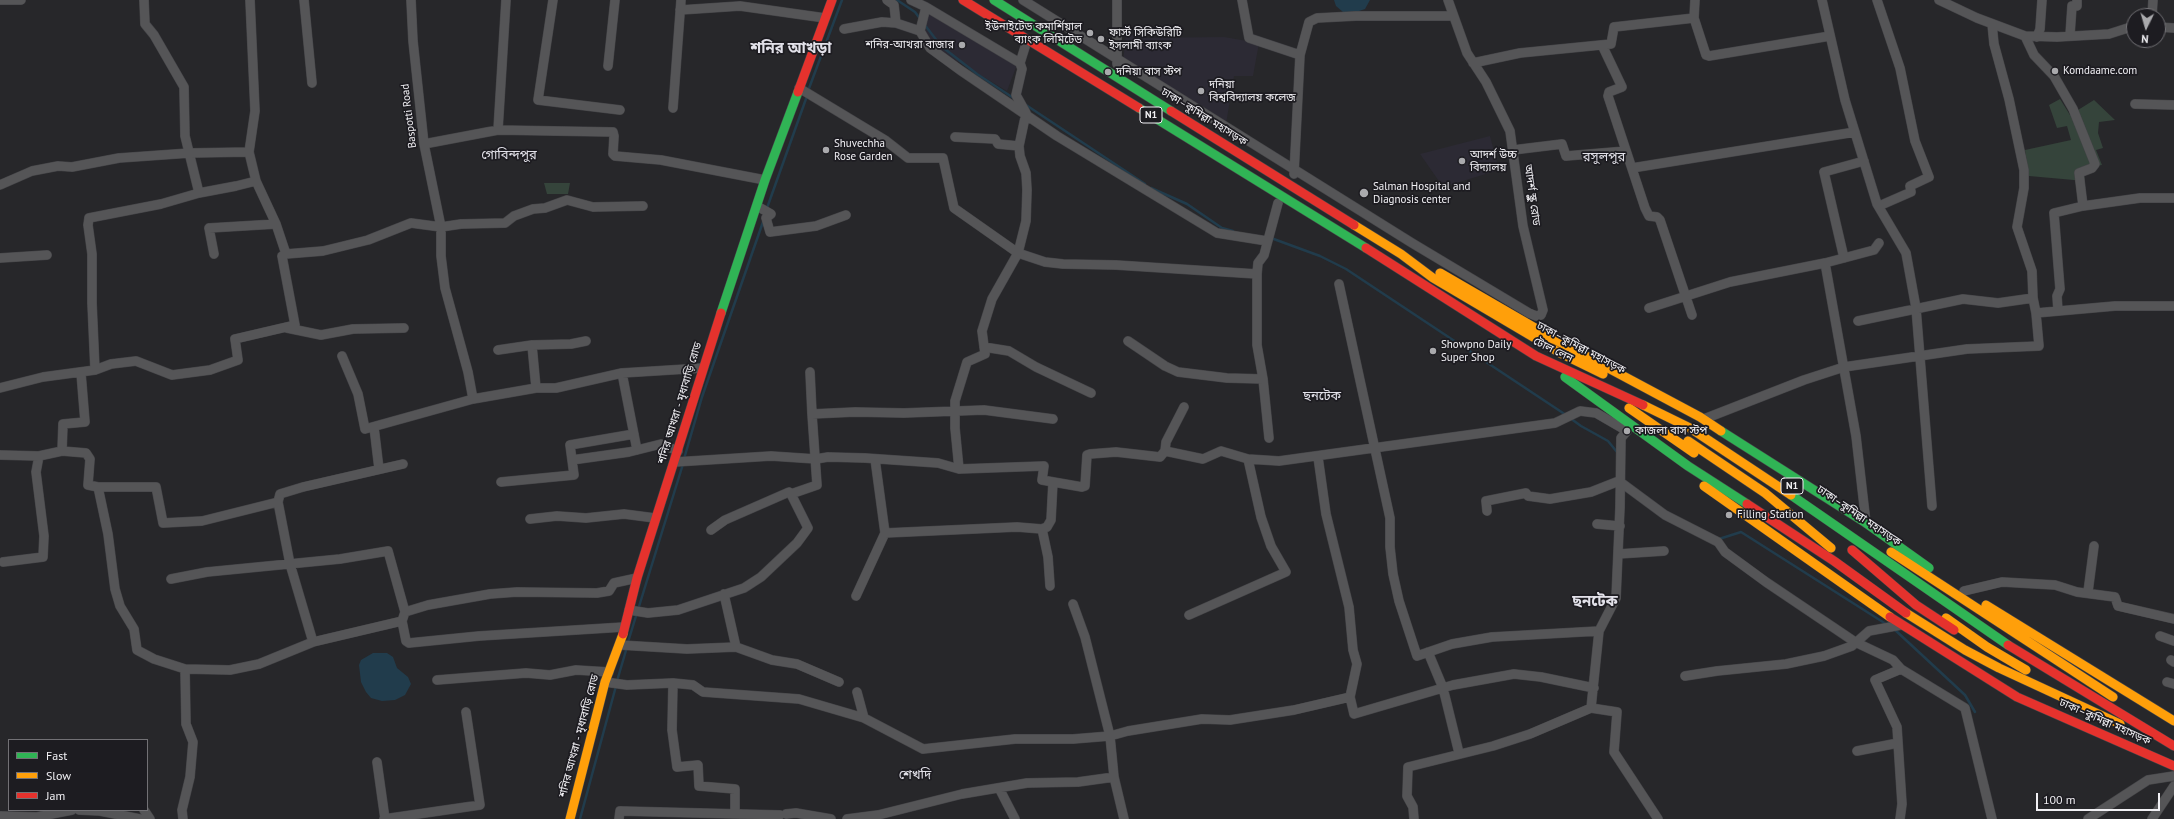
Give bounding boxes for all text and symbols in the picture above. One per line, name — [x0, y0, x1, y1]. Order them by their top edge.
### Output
north arrow — [2126, 8, 2166, 48]
place label: ইউনাইটেড কমার্শিয়াল ব্যাংক লিমিটেড — [985, 20, 1082, 46]
place label: ফার্স্ট সিকিউরিটি ইসলামী ব্যাংক — [1109, 26, 1182, 52]
marker: ইউনাইটেড কমার্শিয়াল ব্যাংক লিমিটেড — [1085, 28, 1095, 38]
text: N — [2141, 32, 2149, 46]
marker: ফার্স্ট সিকিউরিটি ইসলামী ব্যাংক — [1096, 34, 1106, 44]
place label: শনির-আখরা বাজার — [866, 38, 954, 52]
district label: শনির আখড়া — [751, 40, 831, 58]
marker: শনির-আখরা বাজার — [957, 40, 967, 50]
place label: Komdaame.com — [2063, 64, 2137, 78]
place label: দনিয়া বাস স্টপ — [1116, 65, 1181, 79]
marker: Komdaame.com — [2050, 66, 2060, 76]
marker: দনিয়া বাস স্টপ — [1103, 67, 1113, 77]
place label: দনিয়া বিশ্ববিদ্যালয় কলেজ — [1209, 78, 1296, 104]
street label: Baspotti Road — [398, 83, 420, 149]
street label: ঢাকা–কুমিল্লা মহাসড়ক — [1159, 85, 1249, 149]
marker: দনিয়া বিশ্ববিদ্যালয় কলেজ — [1196, 86, 1206, 96]
road number: N1 — [1140, 107, 1162, 123]
place label: Shuvechha Rose Garden — [834, 137, 893, 163]
marker: Shuvechha Rose Garden — [821, 145, 831, 155]
district label: গোবিন্দপুর — [481, 147, 537, 163]
place label: আদর্শ উচ্চ বিদ্যালয় — [1470, 148, 1517, 174]
district label: রসুলপুর — [1583, 149, 1625, 165]
marker: আদর্শ উচ্চ বিদ্যালয় — [1457, 156, 1467, 166]
street label: আদর্শ স্কুল রোড — [1521, 164, 1543, 226]
place label: Salman Hospital and Diagnosis center — [1373, 180, 1470, 206]
marker: Salman Hospital and Diagnosis center — [1358, 187, 1370, 199]
street label: ঢাকা–কুমিল্লা মহাসড়ক — [1534, 319, 1628, 377]
street label: টোল লেন — [1531, 335, 1575, 365]
place label: Showpno Daily Super Shop — [1441, 338, 1511, 364]
street label: শনির আখরা - মৃধাবাড়ি রোড — [655, 341, 705, 465]
marker: Showpno Daily Super Shop — [1428, 346, 1438, 356]
district label: ছনটেক — [1303, 388, 1341, 404]
place label: কাজলা বাস স্টপ — [1635, 424, 1707, 438]
marker: কাজলা বাস স্টপ — [1622, 426, 1632, 436]
road number: N1 — [1781, 478, 1803, 494]
street label: ঢাকা–কুমিল্লা মহাসড়ক — [1814, 483, 1904, 549]
place label: Filling Station — [1737, 508, 1803, 522]
marker: Filling Station — [1724, 510, 1734, 520]
district label: ছনটেক — [1572, 593, 1618, 611]
street label: শনির আখরা - মৃধাবাড়ি রোড — [556, 673, 602, 799]
street label: ঢাকা–কুমিল্লা মহাসড়ক — [2057, 696, 2153, 748]
legend — [8, 739, 148, 811]
text: Fast — [46, 748, 67, 763]
district label: শেখদি — [899, 767, 931, 783]
text: Slow — [46, 768, 71, 783]
scale bar — [2038, 785, 2162, 811]
text: Jam — [46, 788, 65, 803]
text: 100 m — [2043, 792, 2076, 807]

